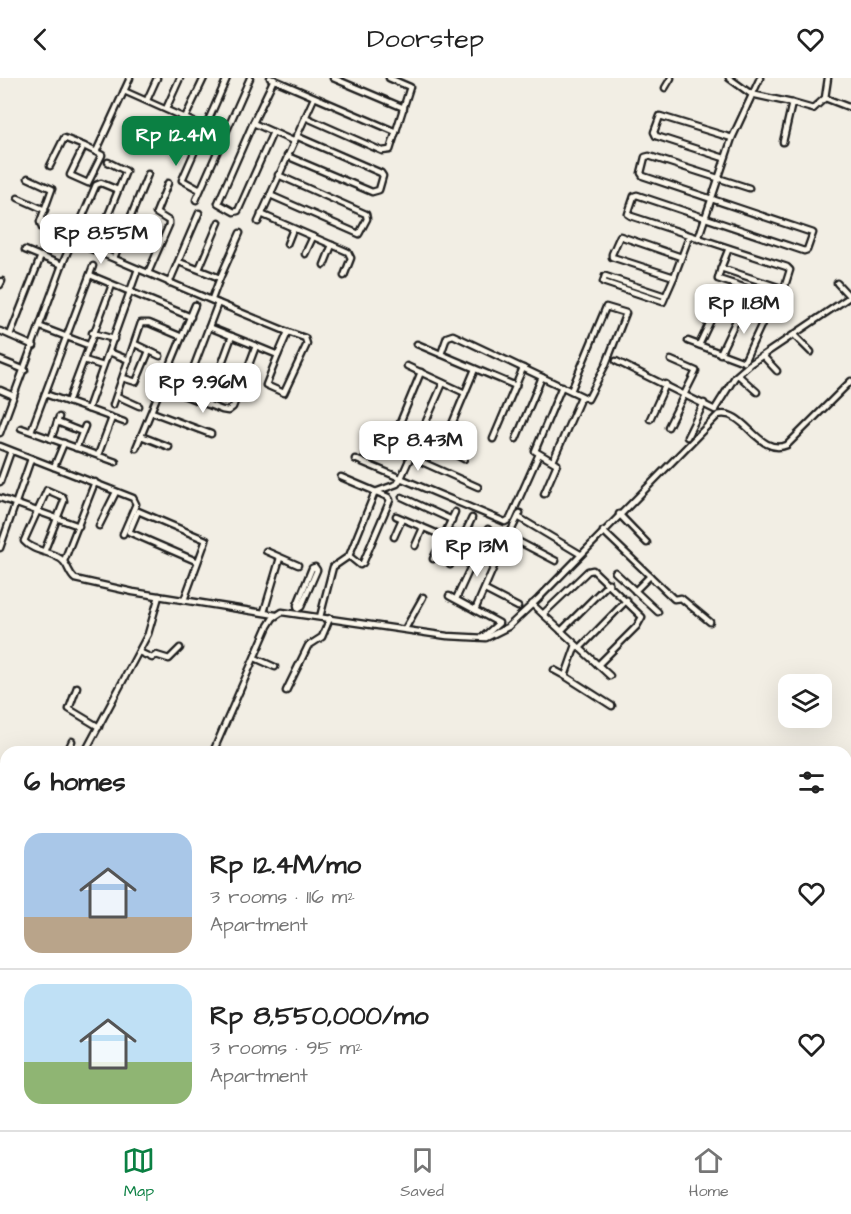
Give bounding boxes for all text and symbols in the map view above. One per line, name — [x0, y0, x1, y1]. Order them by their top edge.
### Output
text: Doorstep — [367, 20, 484, 58]
icon: back — [24, 23, 57, 56]
icon: heart — [794, 23, 827, 56]
pin: Rp 12.4M — [114, 116, 238, 167]
text: Rp 12.4M — [136, 121, 216, 149]
pin: Rp 8.55M — [39, 214, 163, 265]
text: Rp 8.55M — [54, 219, 148, 247]
pin: Rp 11.8M — [682, 284, 806, 335]
text: Rp 11.8M — [709, 289, 779, 317]
pin: Rp 9.96M — [141, 363, 265, 414]
text: Rp 9.96M — [159, 368, 247, 396]
pin: Rp 8.43M — [356, 421, 480, 472]
text: Rp 8.43M — [373, 426, 463, 454]
pin: Rp 13M — [428, 527, 526, 578]
text: Rp 13M — [446, 532, 508, 560]
map controls — [778, 674, 832, 728]
button: layers — [778, 674, 832, 728]
text: 6 homes — [24, 764, 126, 800]
icon: filters — [795, 766, 828, 799]
text: Rp 12.4M/mo — [210, 847, 361, 883]
icon: home — [72, 857, 144, 929]
icon: heart — [795, 877, 828, 910]
text: 3 rooms · 116 m² — [210, 883, 355, 911]
text: Apartment — [210, 911, 308, 939]
text: Rp 8,550,000/mo — [210, 998, 429, 1034]
icon: home — [72, 1008, 144, 1080]
icon: heart — [795, 1028, 828, 1061]
text: 3 rooms · 95 m² — [210, 1034, 363, 1062]
text: Apartment — [210, 1062, 308, 1090]
tab: Map — [122, 1144, 155, 1202]
tab: Saved — [400, 1144, 444, 1202]
tab: Home — [689, 1144, 729, 1202]

